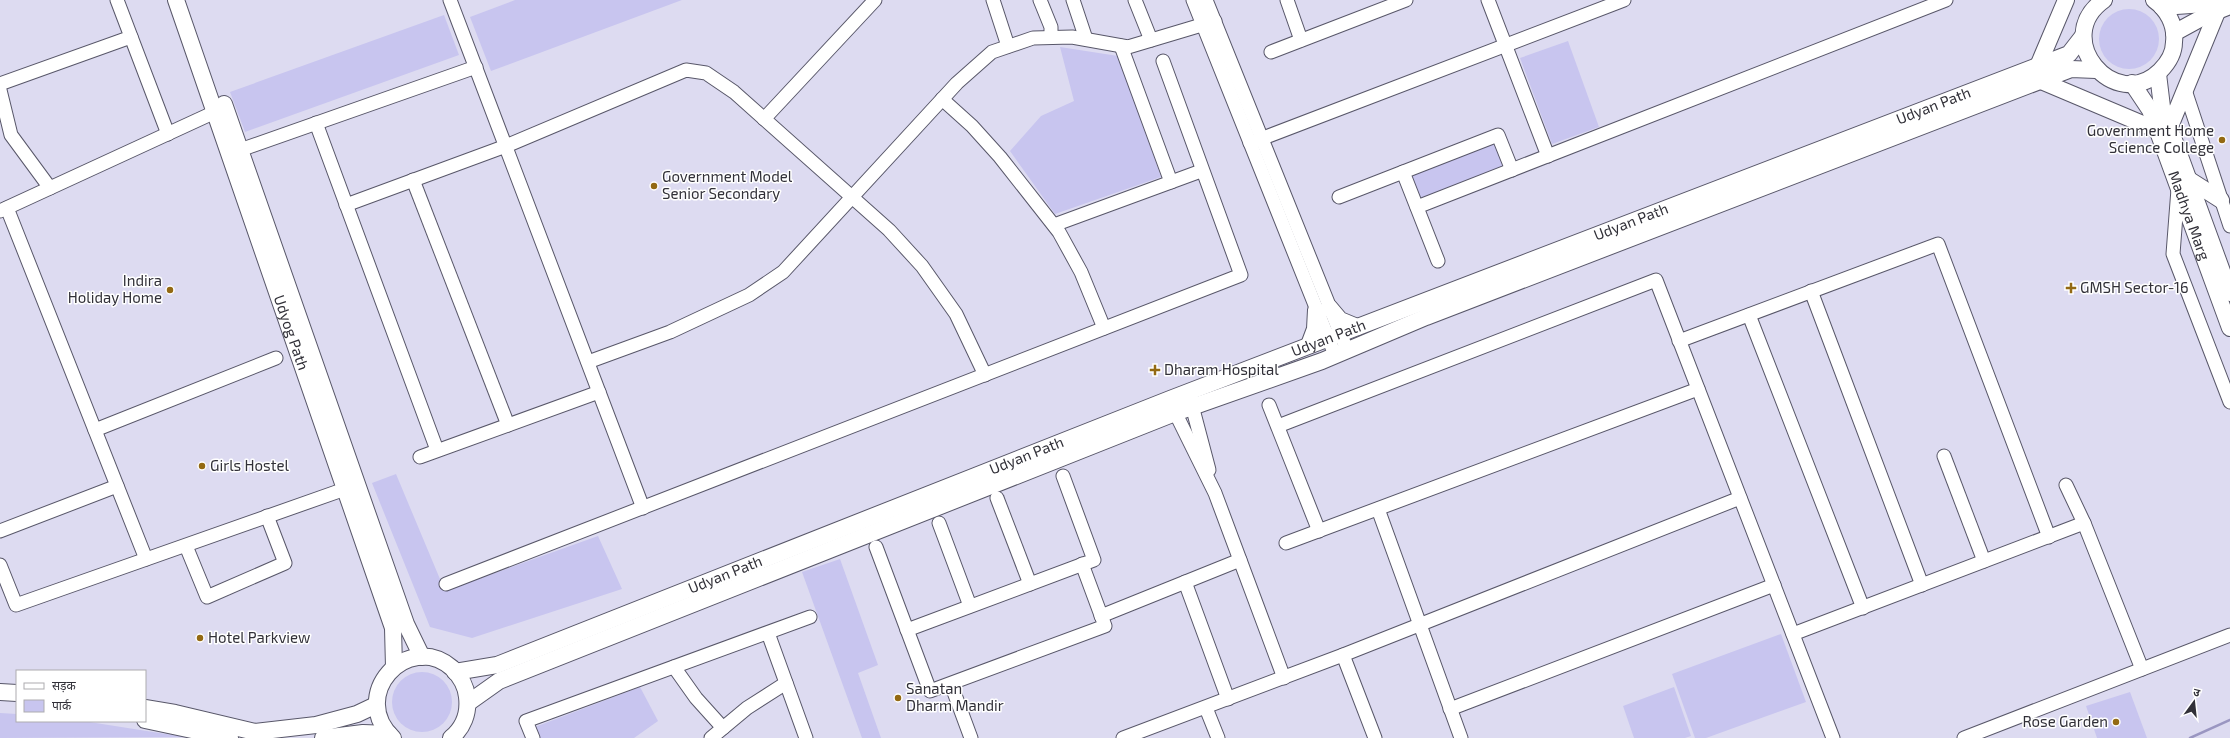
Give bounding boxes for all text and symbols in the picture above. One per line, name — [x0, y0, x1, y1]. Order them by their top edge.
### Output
street label: Udyan Path — [1893, 83, 1973, 128]
place label: Government Home Science College — [2087, 121, 2214, 156]
marker: Government Home Science College — [2217, 135, 2227, 145]
place label: Government Model Senior Secondary — [662, 167, 793, 202]
street label: Madhya Marg — [2165, 168, 2215, 263]
marker: Government Model Senior Secondary — [649, 181, 659, 191]
street label: Udyan Path — [1591, 199, 1670, 244]
place label: Indira Holiday Home — [68, 271, 162, 306]
place label: GMSH Sector-16 — [2080, 278, 2189, 296]
marker: GMSH Sector-16 — [2065, 282, 2077, 294]
marker: Indira Holiday Home — [165, 285, 175, 295]
street label: Udyog Path — [271, 292, 313, 372]
street label: Udyan Path — [1288, 315, 1368, 360]
place label: Dharam Hospital — [1164, 360, 1279, 378]
marker: Dharam Hospital — [1149, 364, 1161, 376]
street label: Udyan Path — [986, 432, 1066, 478]
place label: Girls Hostel — [210, 456, 290, 474]
marker: Girls Hostel — [197, 461, 207, 471]
street label: Udyan Path — [685, 551, 765, 597]
place label: Hotel Parkview — [208, 628, 310, 646]
marker: Hotel Parkview — [195, 633, 205, 643]
legend — [16, 670, 146, 722]
text: सड़क — [52, 678, 77, 693]
place label: Sanatan Dharm Mandir — [906, 679, 1004, 714]
north arrow — [2174, 682, 2214, 722]
text: उ — [2192, 685, 2202, 699]
marker: Sanatan Dharm Mandir — [893, 693, 903, 703]
text: पार्क — [52, 698, 72, 712]
place label: Rose Garden — [2022, 712, 2108, 730]
marker: Rose Garden — [2111, 717, 2121, 727]

